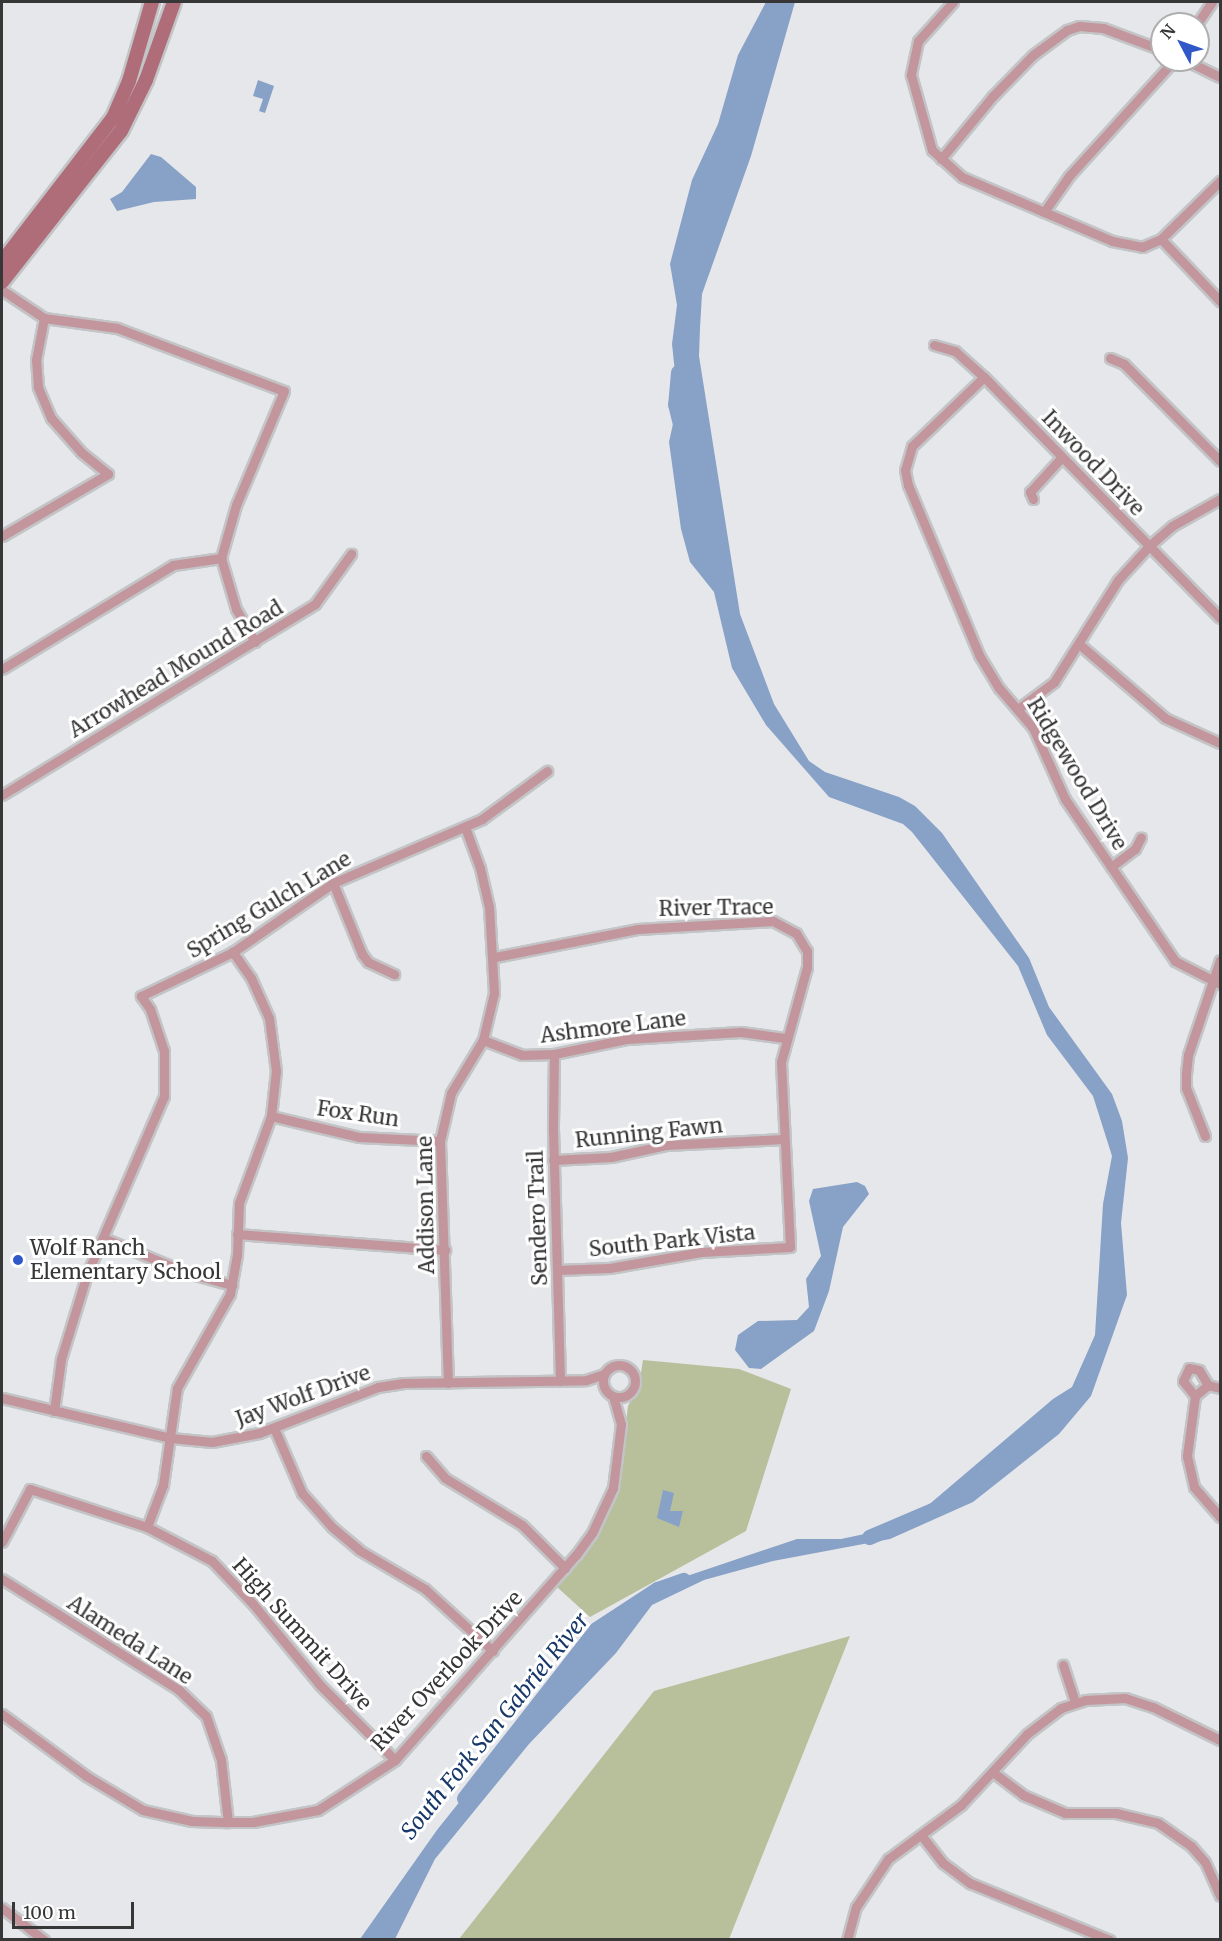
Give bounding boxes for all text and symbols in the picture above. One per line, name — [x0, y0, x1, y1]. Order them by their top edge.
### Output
north arrow — [1150, 12, 1210, 72]
text: N — [1156, 20, 1180, 43]
street label: Inwood Drive — [1037, 405, 1149, 521]
street label: Arrowhead Mound Road — [64, 595, 288, 743]
street label: Ridgewood Drive — [1022, 693, 1132, 855]
street label: Spring Gulch Lane — [183, 846, 355, 964]
street label: River Trace — [658, 894, 774, 922]
street label: Ashmore Lane — [539, 1006, 687, 1048]
street label: Fox Run — [315, 1096, 401, 1132]
street label: Running Fawn — [574, 1113, 724, 1153]
street label: Addison Lane — [412, 1136, 440, 1274]
street label: Sendero Trail — [523, 1150, 553, 1286]
street label: South Park Vista — [588, 1220, 756, 1262]
place label: Wolf Ranch Elementary School — [30, 1235, 221, 1285]
marker: Wolf Ranch Elementary School — [11, 1253, 25, 1267]
street label: Jay Wolf Drive — [232, 1360, 374, 1432]
street label: High Summit Drive — [227, 1553, 377, 1715]
street label: River Overlook Drive — [366, 1586, 528, 1756]
street label: Alameda Lane — [63, 1590, 197, 1690]
water label: South Fork San Gabriel River — [396, 1608, 594, 1844]
scale bar — [15, 1890, 136, 1928]
text: 100 m — [23, 1901, 76, 1924]

